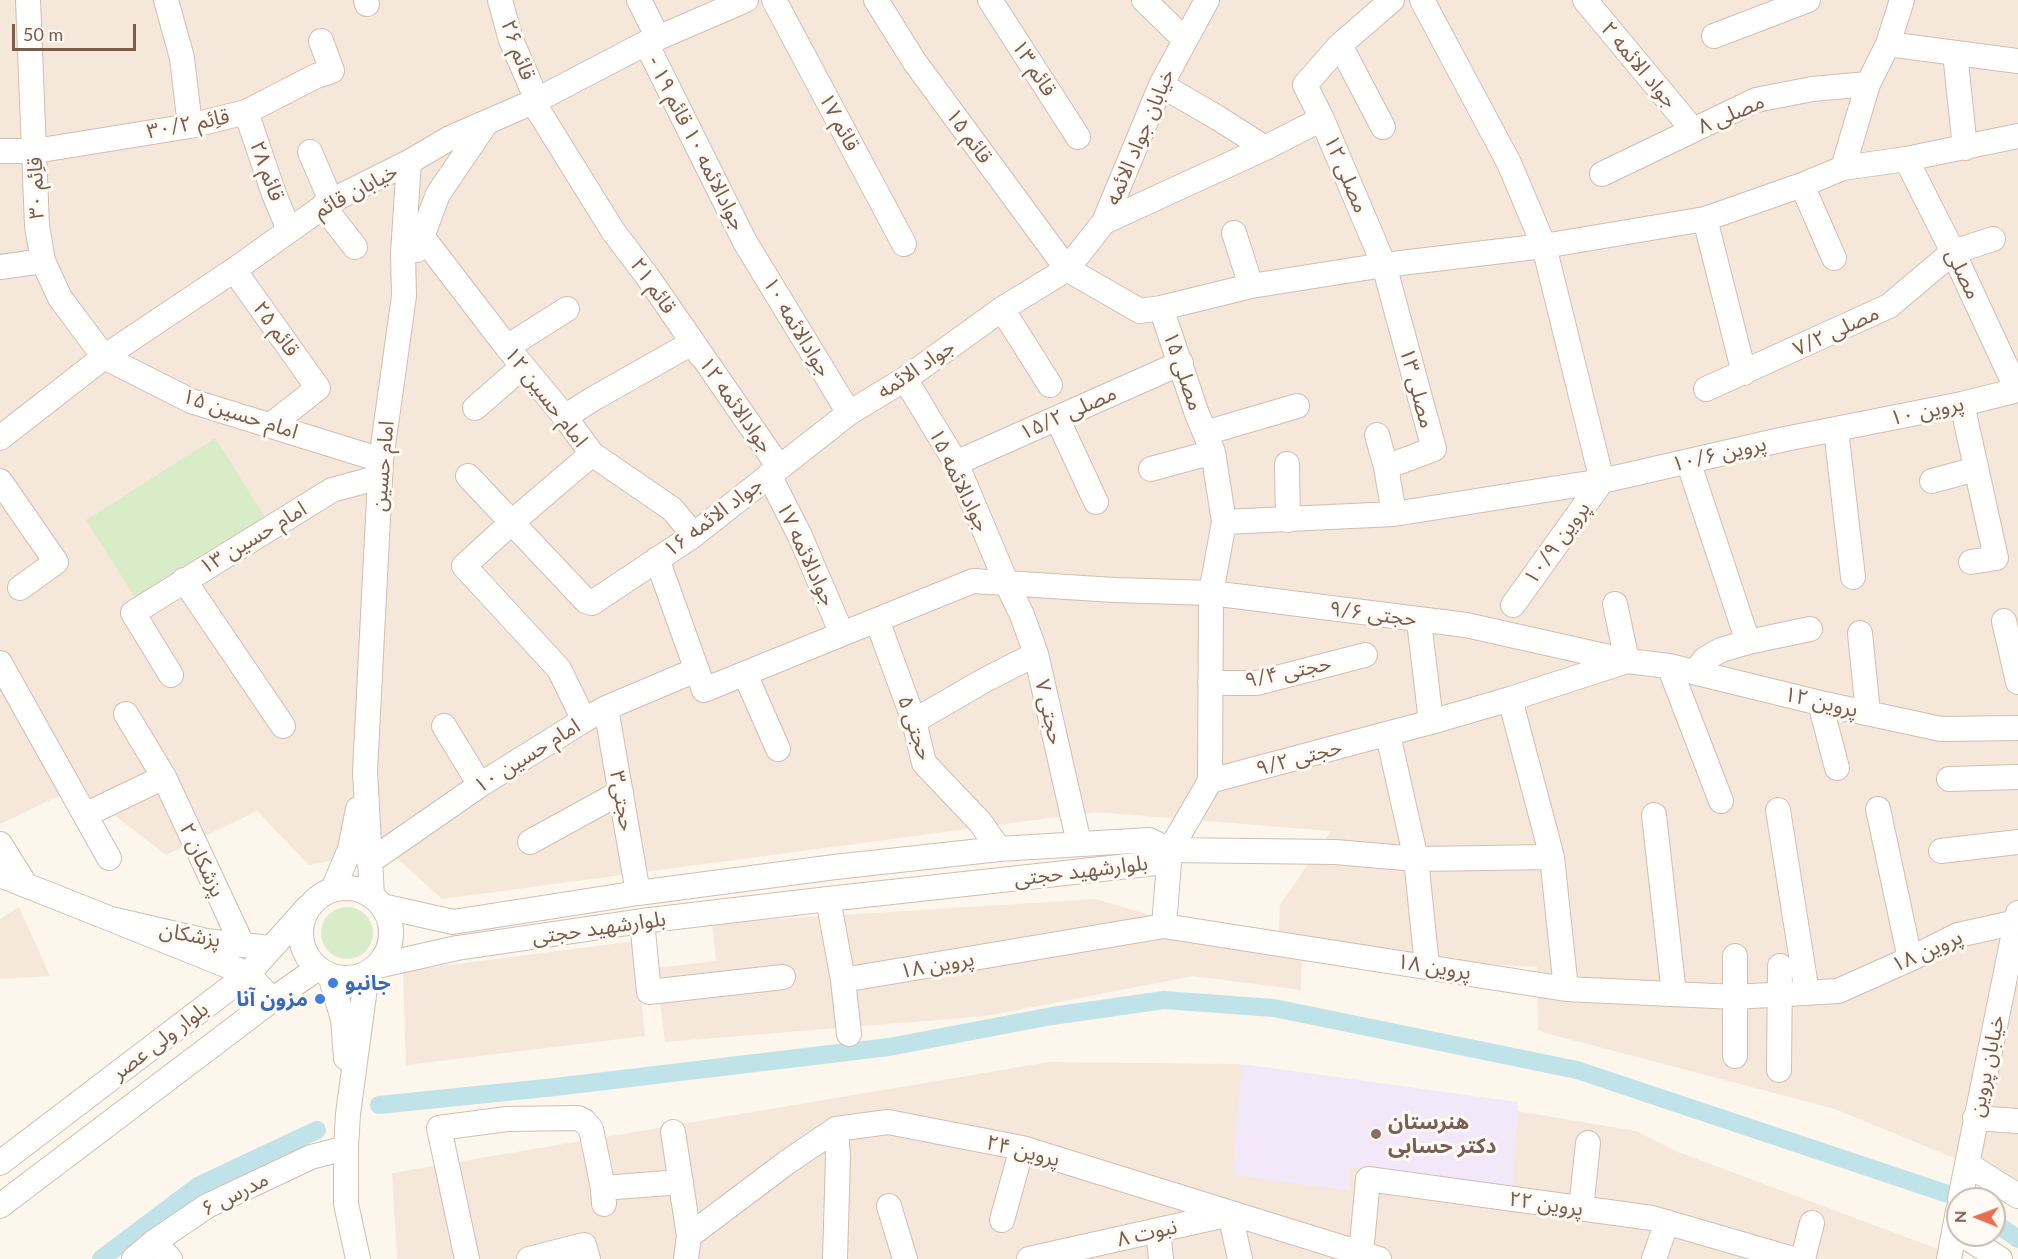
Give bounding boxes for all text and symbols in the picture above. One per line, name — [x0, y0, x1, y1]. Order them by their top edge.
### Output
scale bar — [15, 12, 140, 50]
street label: قائم ۲۶ — [495, 16, 541, 84]
street label: جواد الائمه ۲ — [1596, 17, 1682, 113]
text: 50 m — [23, 23, 63, 45]
street label: قائم ۱۳ — [1006, 35, 1062, 101]
street label: - جوادالائمه ۱۰ قائم ۱۹ — [641, 51, 751, 235]
street label: خیابان جواد الائمه — [1100, 65, 1180, 209]
street label: قائم ۱۷ — [813, 89, 865, 155]
street label: مصلی ۸ — [1694, 89, 1768, 139]
street label: قائم ۱۵ — [940, 103, 998, 169]
street label: قاِئم ۳۰/۲ — [144, 104, 232, 144]
street label: مصلی ۱۲ — [1318, 131, 1374, 217]
street label: قائم ۲۸ — [244, 137, 290, 205]
street label: قاِئم ۳۰ — [22, 156, 50, 220]
street label: خیابان قائم — [310, 159, 402, 223]
street label: مصلی — [1940, 245, 1986, 303]
street label: قائم ۲۱ — [625, 253, 681, 319]
street label: جوادالائمه ۱۰ — [757, 273, 837, 381]
street label: قائم ۲۵ — [247, 296, 305, 362]
street label: مصلی ۷/۲ — [1789, 300, 1883, 362]
street label: مصلی ۱۵ — [1158, 328, 1208, 414]
street label: جواد الائمه — [873, 334, 959, 404]
street label: امام حسین ۱۲ — [499, 342, 593, 452]
street label: مصلی ۱۳ — [1394, 345, 1440, 431]
street label: جوادالائمه ۱۲ — [694, 352, 778, 458]
street label: مصلی ۱۵/۲ — [1016, 380, 1120, 446]
street label: امام حسین ۱۵ — [179, 383, 301, 445]
street label: پروین ۱۰ — [1888, 391, 1966, 431]
street label: امام حسین — [366, 420, 400, 512]
street label: جوادالائمه ۱۵ — [923, 424, 995, 536]
street label: پروین ۱۰/۶ — [1669, 431, 1769, 477]
street label: جواد الائمه ۱۶ — [659, 472, 767, 562]
street label: امام حسین ۱۳ — [195, 496, 311, 580]
street label: پروین ۱۰/۹ — [1518, 497, 1596, 589]
street label: جوادالائمه ۱۷ — [771, 498, 841, 610]
street label: حجتی ۹/۶ — [1328, 596, 1418, 632]
street label: حجتی ۹/۴ — [1242, 651, 1334, 693]
street label: حجتی ۷ — [1029, 677, 1069, 747]
street label: پروین ۱۲ — [1782, 681, 1860, 723]
street label: حجتی ۵ — [892, 692, 938, 764]
street label: ۱۰ امام حسین — [469, 713, 585, 799]
street label: حجتی ۹/۲ — [1253, 734, 1345, 782]
street label: حجتی۳ — [604, 769, 640, 833]
street label: پزشکان ۲ — [174, 819, 230, 901]
street label: بلوارشهید حجتی — [1013, 850, 1149, 892]
street label: بلوارشهید حجتی — [531, 906, 667, 950]
street label: پزشکان — [157, 917, 223, 953]
street label: پروین ۱۸ — [1888, 924, 1966, 978]
street label: پروین ۱۸ — [898, 946, 976, 984]
street label: پروین ۱۸ — [1395, 949, 1473, 985]
place label: جانبو — [345, 970, 391, 996]
marker: جانبو — [326, 976, 340, 990]
place label: مزون آنا — [236, 986, 308, 1012]
marker: مزون آنا — [313, 992, 327, 1006]
street label: بلوار ولی عصر — [107, 997, 213, 1085]
street label: خیابان پروین — [1964, 1013, 2010, 1119]
place label: هنرستان دکتر حسابی — [1388, 1109, 1496, 1159]
marker: هنرستان دکتر حسابی — [1369, 1127, 1383, 1141]
street label: پروین ۲۴ — [984, 1130, 1062, 1172]
street label: مدرس ۶ — [197, 1166, 273, 1222]
street label: پروین ۲۲ — [1507, 1186, 1585, 1222]
north arrow — [1946, 1187, 2006, 1247]
text: N — [1950, 1210, 1969, 1223]
street label: نبوت ۸ — [1114, 1214, 1180, 1252]

